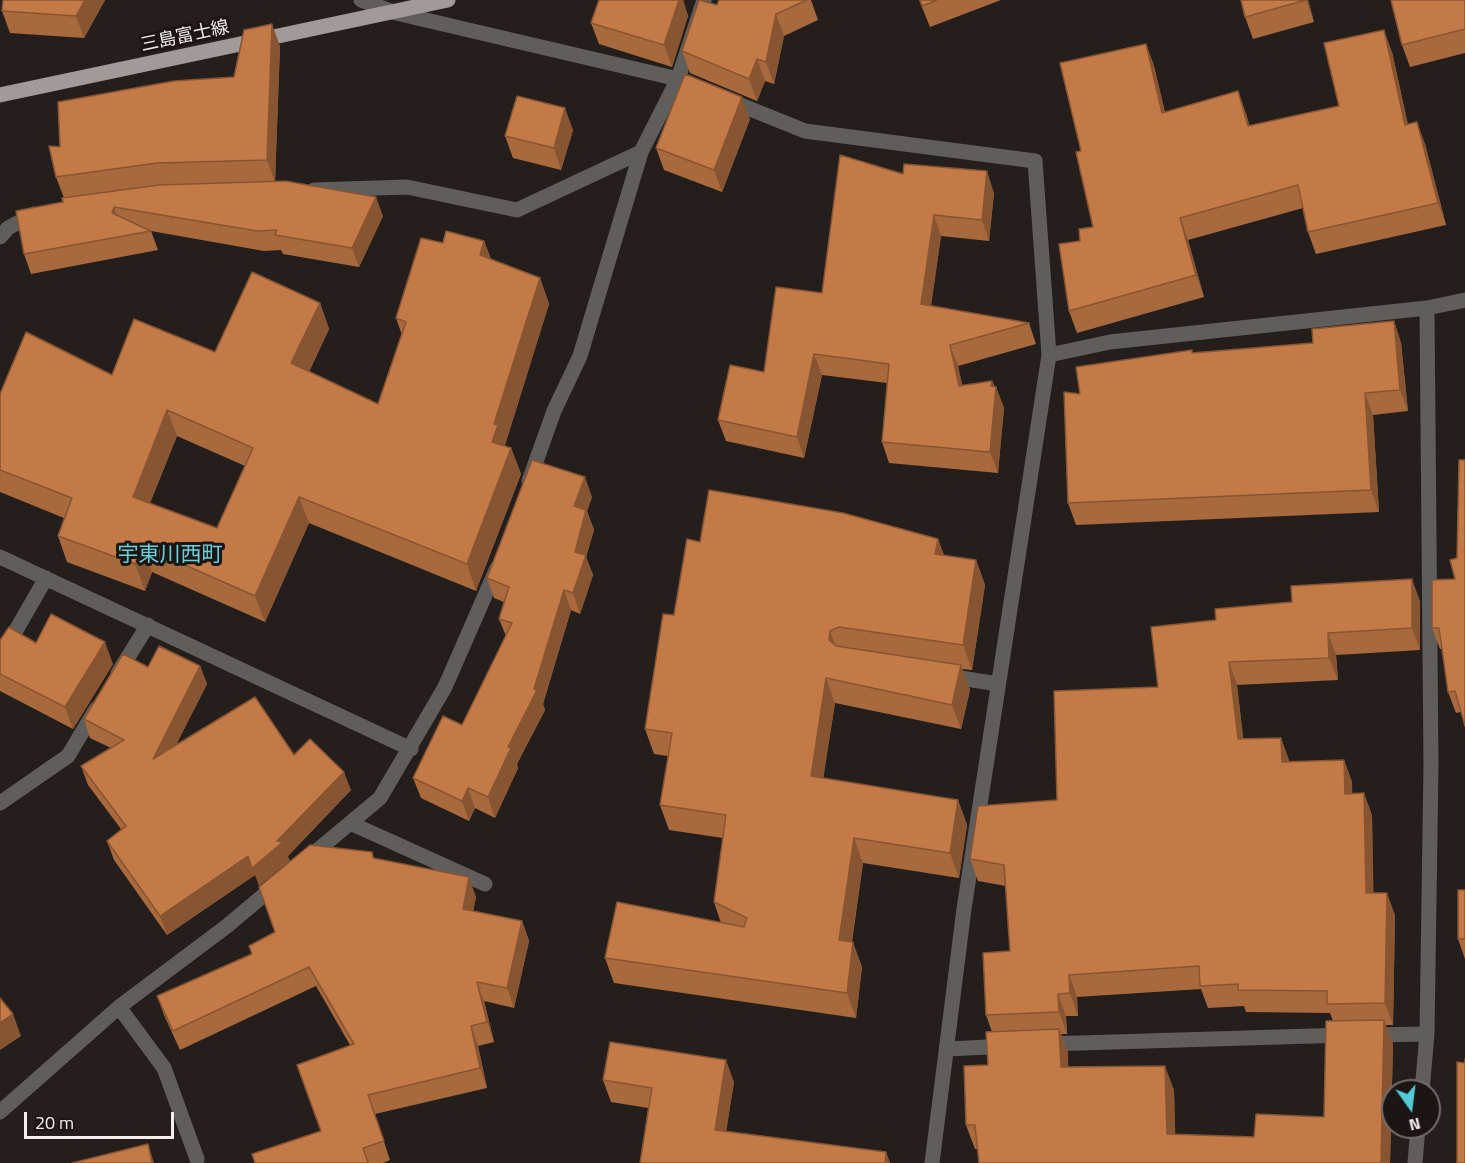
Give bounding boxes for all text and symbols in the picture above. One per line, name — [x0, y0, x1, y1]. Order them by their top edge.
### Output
street label: 三島富士線 — [139, 17, 231, 57]
district label: 宇東川西町 — [118, 543, 222, 569]
north arrow — [1381, 1079, 1441, 1139]
scale bar — [27, 1100, 177, 1138]
text: 20 m — [35, 1109, 74, 1136]
text: N — [1407, 1112, 1423, 1138]

